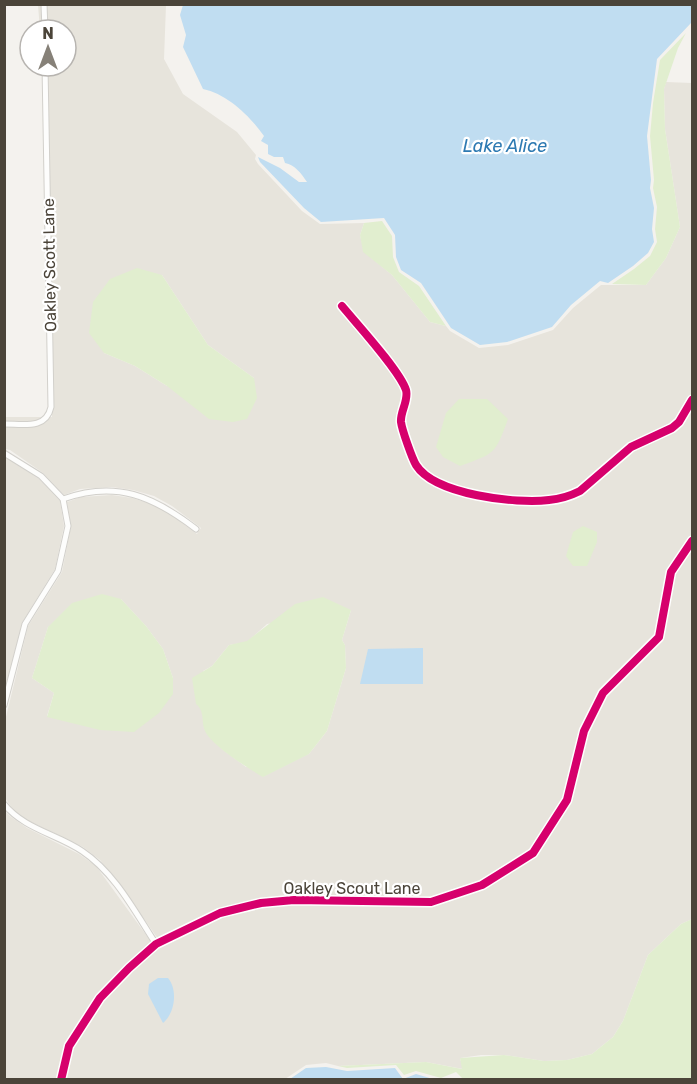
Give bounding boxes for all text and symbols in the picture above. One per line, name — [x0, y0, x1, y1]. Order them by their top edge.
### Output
north arrow — [18, 18, 78, 78]
text: N — [42, 24, 54, 43]
water label: Lake Alice — [463, 135, 547, 157]
street label: Oakley Scott Lane — [39, 198, 60, 332]
street label: Oakley Scout Lane — [283, 879, 421, 898]

